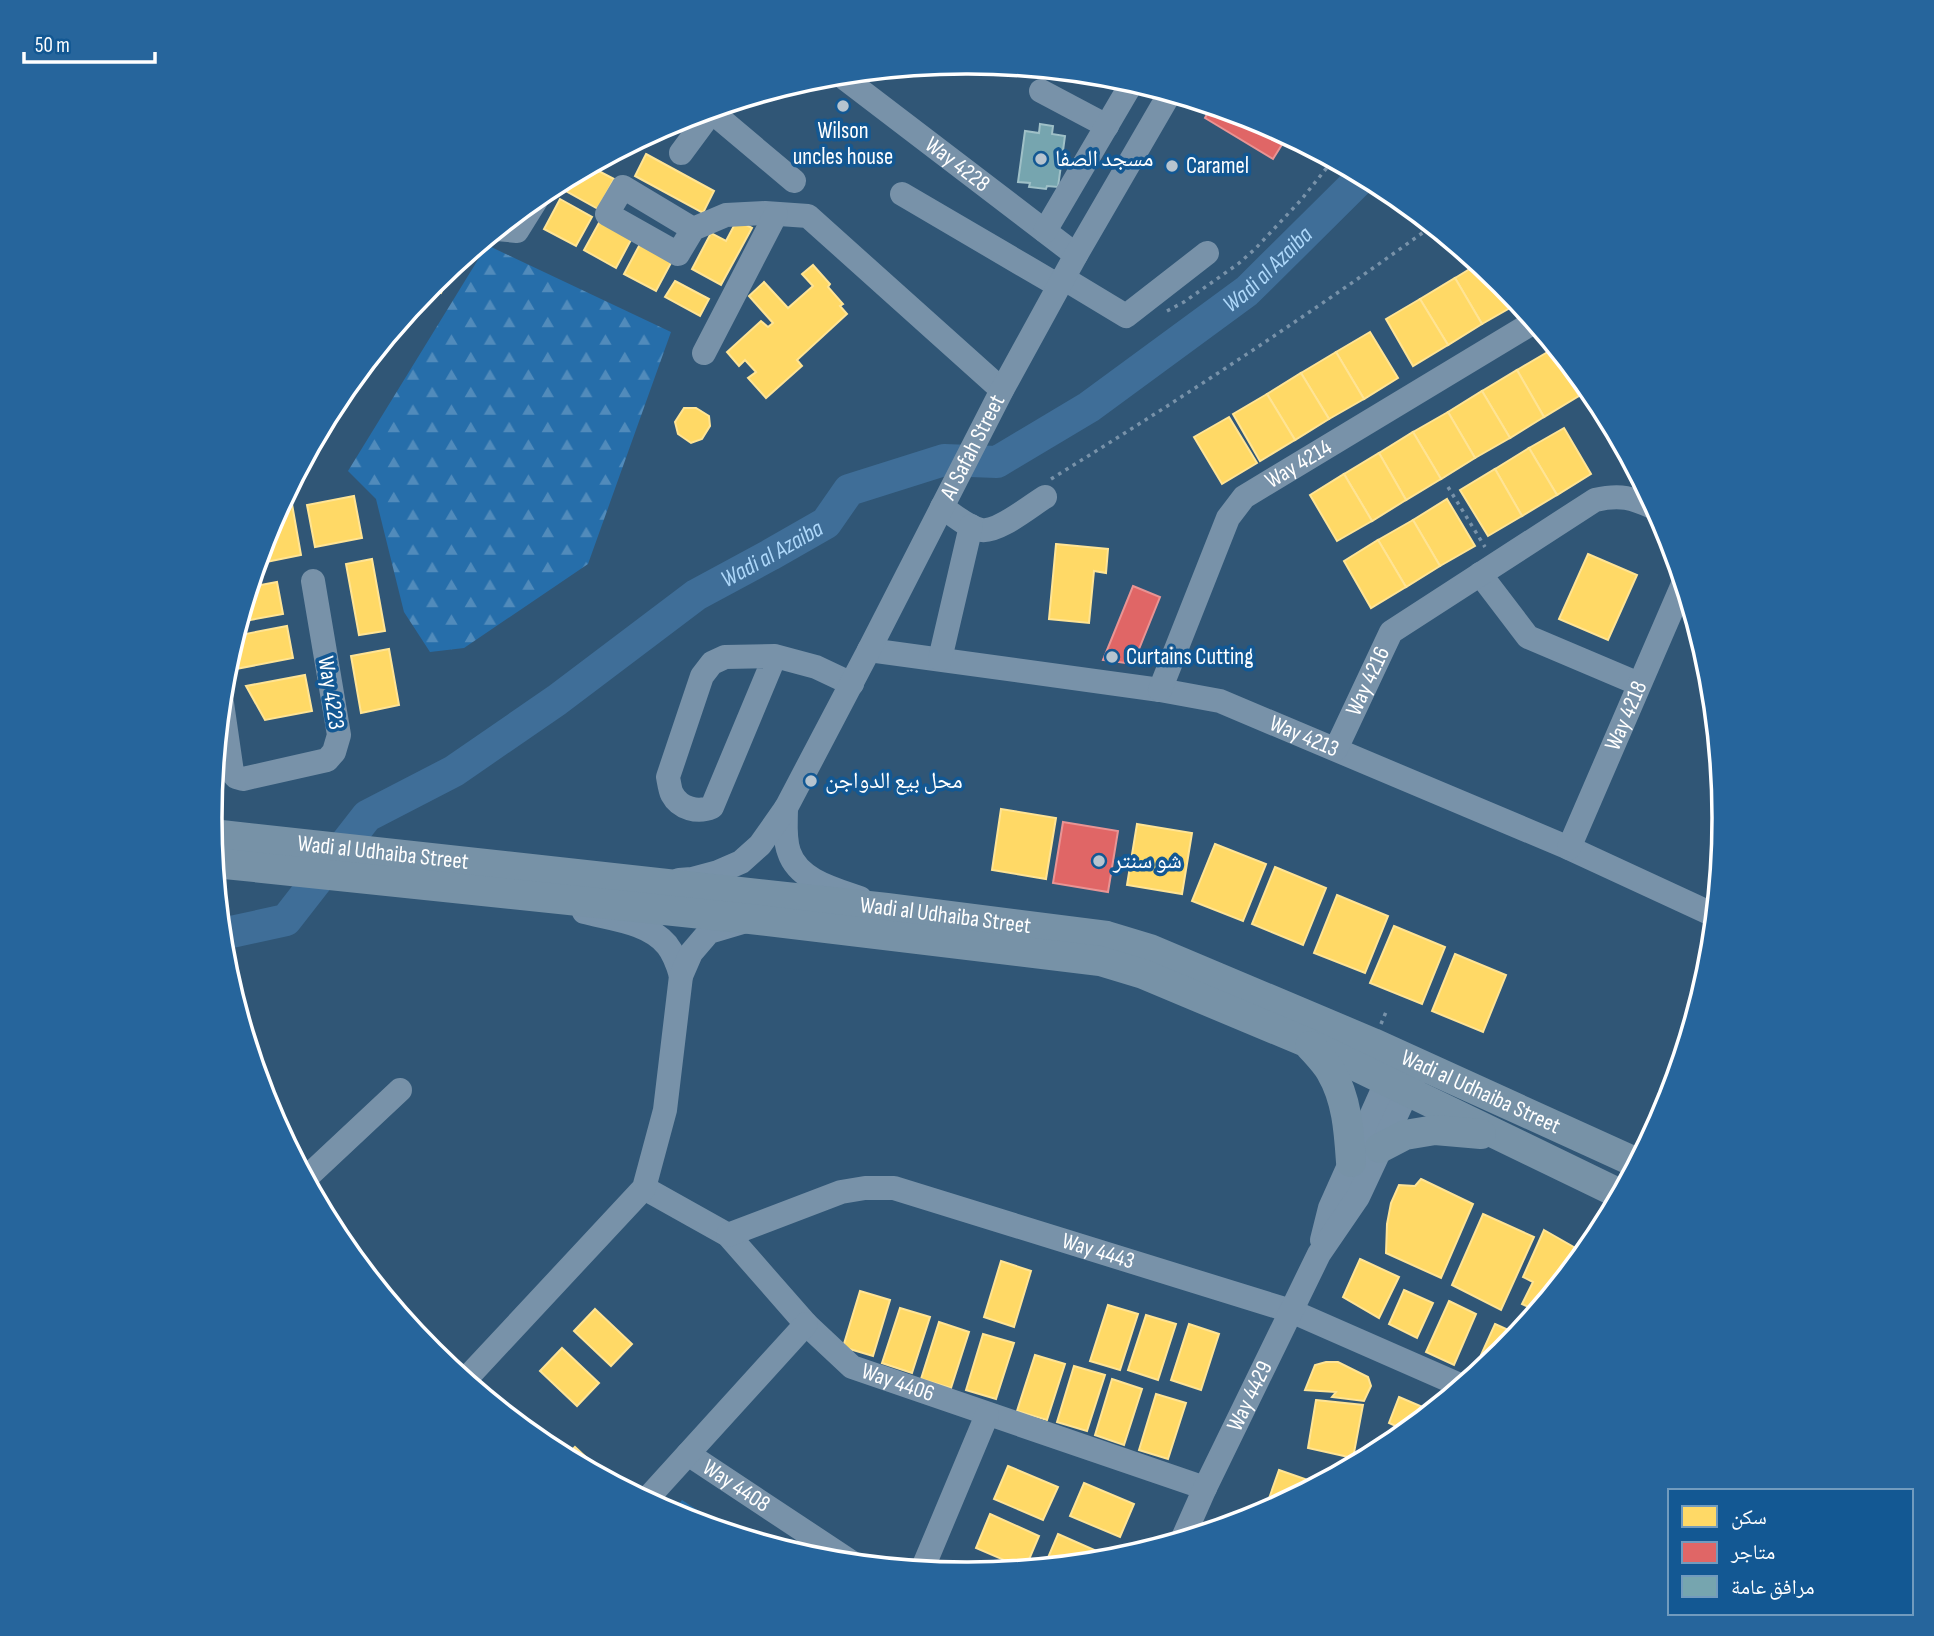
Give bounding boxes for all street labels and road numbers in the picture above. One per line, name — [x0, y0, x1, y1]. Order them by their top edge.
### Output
street label: Way 4228 — [919, 131, 995, 198]
street label: Al Safah Street — [934, 390, 1011, 505]
street label: Way 4214 — [1260, 433, 1337, 495]
street label: Way 4216 — [1340, 642, 1396, 720]
street label: Way 4223 — [311, 654, 351, 732]
street label: Way 4218 — [1599, 677, 1653, 755]
street label: Way 4213 — [1265, 709, 1343, 763]
street label: Wadi al Udhaiba Street — [296, 829, 470, 876]
street label: Wadi al Udhaiba Street — [858, 891, 1033, 940]
street label: Wadi al Udhaiba Street — [1396, 1044, 1565, 1140]
street label: Way 4443 — [1059, 1227, 1138, 1276]
street label: Way 4429 — [1221, 1356, 1279, 1436]
street label: Way 4406 — [858, 1357, 938, 1408]
street label: Way 4408 — [697, 1454, 775, 1519]

